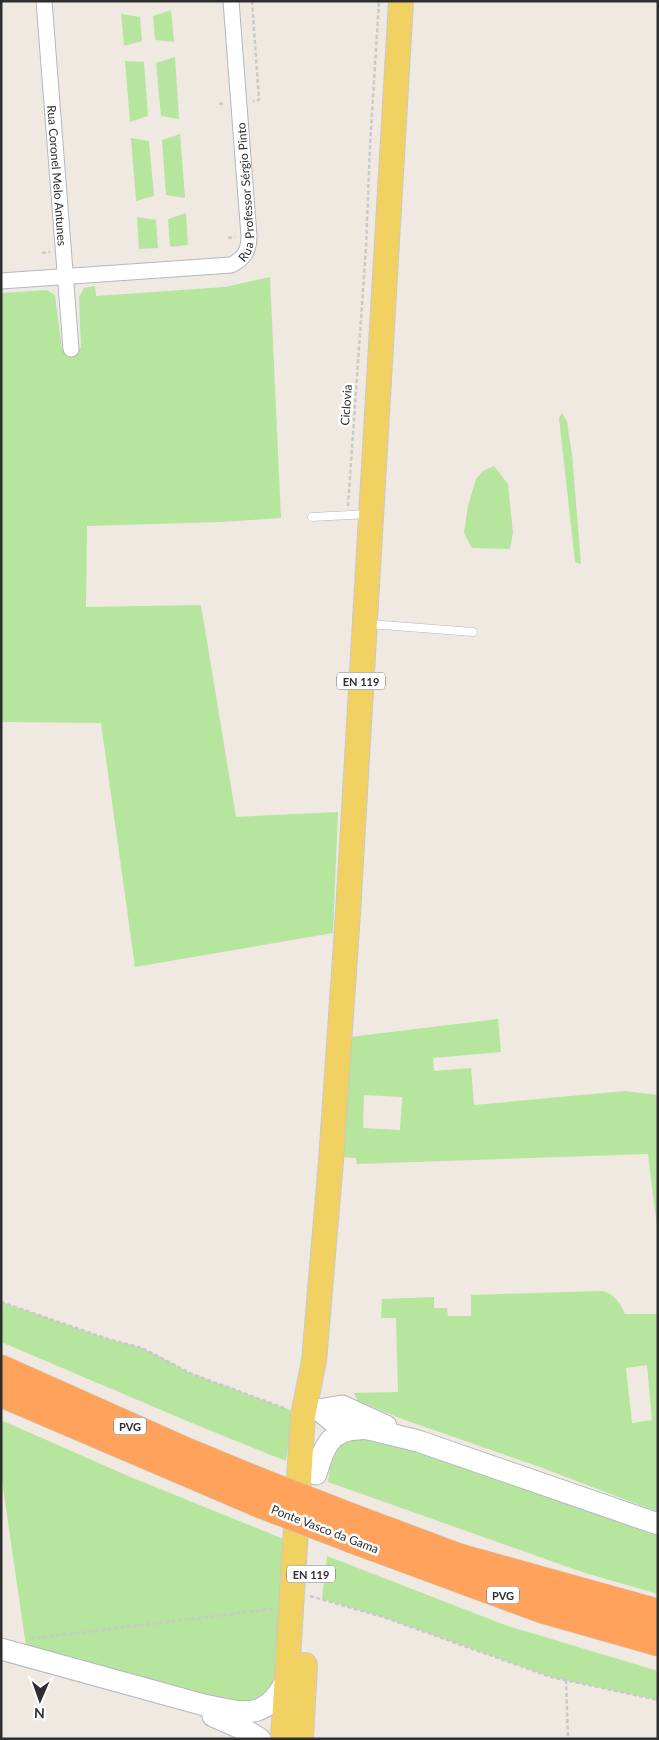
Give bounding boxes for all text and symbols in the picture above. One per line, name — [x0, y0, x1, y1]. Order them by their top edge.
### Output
street label: Rua Coronel Melo Antunes — [45, 104, 70, 246]
street label: Rua Professor Sérgio Pinto — [233, 122, 257, 264]
street label: Ciclovia — [337, 384, 355, 426]
road number: EN 119 — [337, 672, 385, 689]
road number: PVG — [114, 1418, 146, 1434]
street label: Ponte Vasco da Gama — [269, 1502, 381, 1556]
road number: EN 119 — [287, 1566, 335, 1582]
road number: PVG — [487, 1586, 519, 1604]
north arrow — [15, 1675, 65, 1725]
text: N — [34, 1705, 45, 1722]

